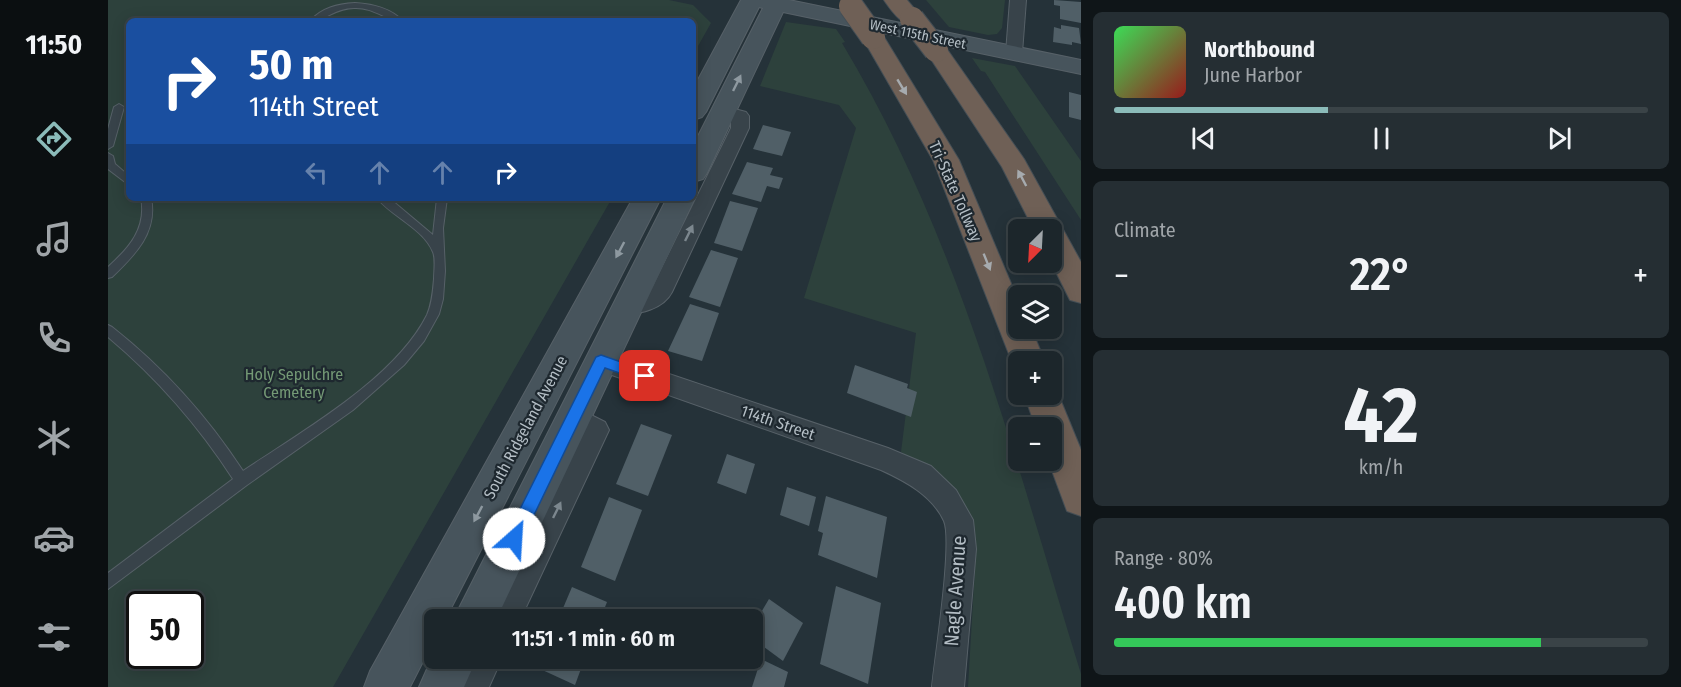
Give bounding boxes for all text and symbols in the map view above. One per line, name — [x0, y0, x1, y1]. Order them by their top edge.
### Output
street label: West 115th Street — [868, 16, 968, 53]
text: 11:50 — [26, 29, 82, 61]
text: Northbound — [1204, 36, 1315, 63]
text: 50 m — [249, 40, 333, 90]
icon: right — [150, 42, 228, 120]
text: June Harbor — [1204, 63, 1302, 87]
one-way arrow — [733, 75, 742, 92]
one-way arrow — [897, 79, 908, 95]
text: 114th Street — [249, 91, 379, 123]
icon: directions — [33, 118, 75, 160]
icon: previous — [1187, 122, 1220, 155]
icon: pause — [1365, 122, 1398, 155]
icon: next — [1543, 122, 1576, 155]
street label: Tri-State Tollway — [925, 138, 986, 245]
icon: left — [300, 156, 333, 189]
icon: ahead — [363, 156, 396, 189]
icon: ahead — [426, 156, 459, 189]
icon: right — [489, 156, 522, 189]
one-way arrow — [1017, 169, 1027, 186]
icon: music — [33, 218, 75, 260]
text: Climate — [1114, 218, 1176, 242]
north arrow — [1008, 219, 1062, 273]
map controls — [1008, 219, 1062, 471]
one-way arrow — [684, 224, 694, 242]
one-way arrow — [615, 241, 625, 258]
text: 22° — [1350, 248, 1412, 302]
one-way arrow — [983, 253, 992, 271]
text: − — [1114, 256, 1129, 296]
text: + — [1633, 256, 1648, 296]
button: layers — [1008, 285, 1062, 339]
icon: phone — [33, 317, 75, 359]
pin — [619, 350, 670, 401]
button: + — [1008, 351, 1062, 405]
street label: South Ridgeland Avenue — [480, 352, 571, 502]
icon: arrive — [628, 359, 661, 392]
park label: Holy Sepulchre Cemetery — [245, 365, 343, 402]
text: 42 — [1343, 369, 1419, 463]
street label: 114th Street — [738, 401, 818, 444]
icon: climate — [33, 417, 75, 459]
button: − — [1008, 417, 1062, 471]
text: km/h — [1359, 455, 1403, 479]
one-way arrow — [552, 501, 562, 518]
one-way arrow — [474, 506, 483, 523]
position arrow — [482, 507, 546, 571]
icon: car — [33, 517, 75, 559]
street label: Nagle Avenue — [939, 535, 971, 647]
text: Range · 80% — [1114, 546, 1213, 570]
text: 400 km — [1114, 576, 1252, 630]
speed limit sign: 50 — [126, 591, 204, 669]
icon: filters — [33, 616, 75, 658]
text: 11:51 · 1 min · 60 m — [512, 625, 675, 652]

